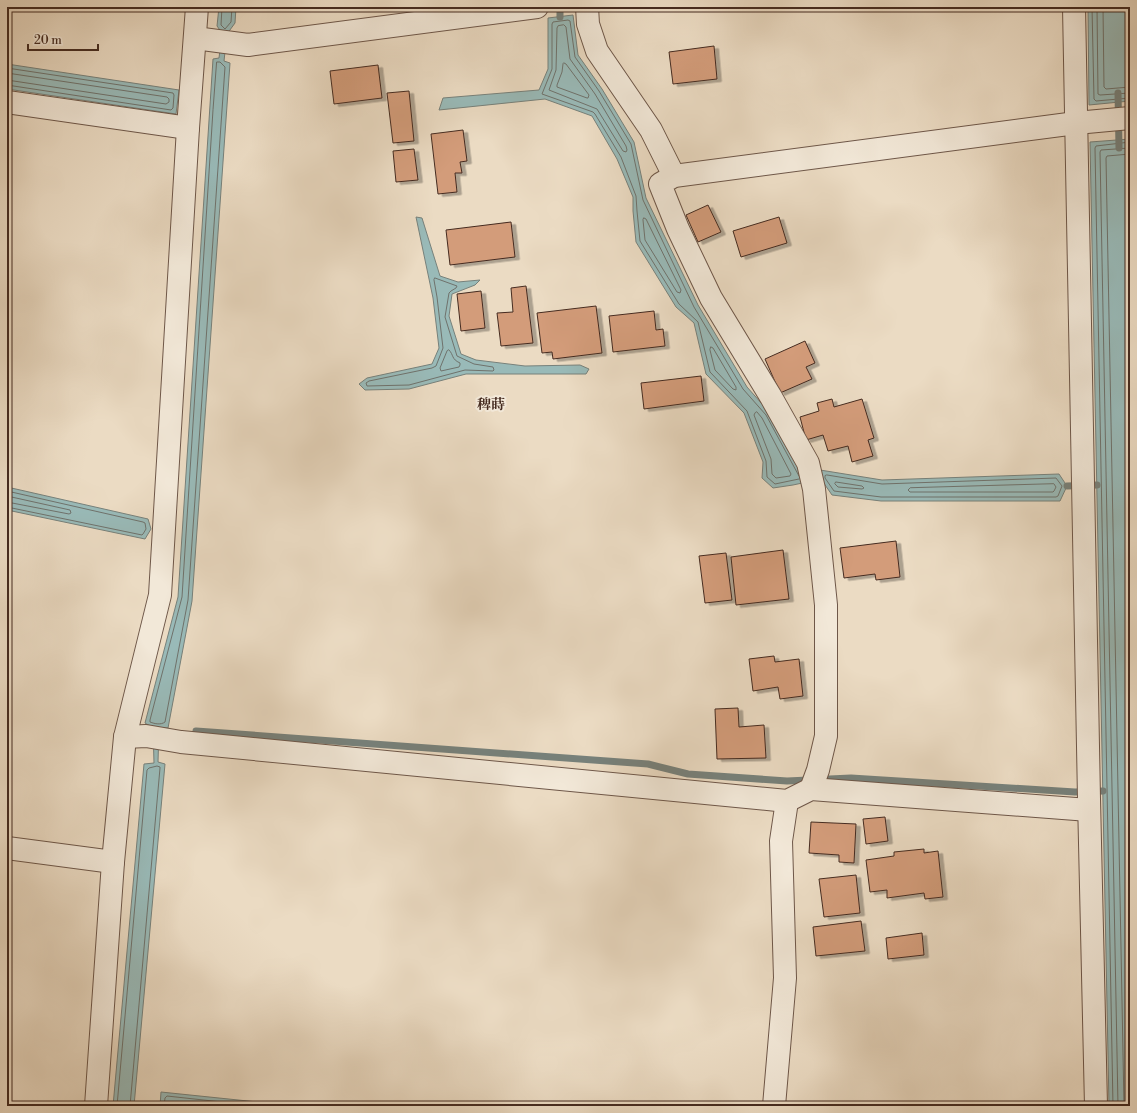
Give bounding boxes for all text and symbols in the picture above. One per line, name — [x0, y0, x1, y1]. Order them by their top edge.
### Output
scale bar — [28, 26, 98, 52]
text: 20 m — [34, 33, 62, 48]
district label: 稗蒔 — [477, 396, 505, 414]

